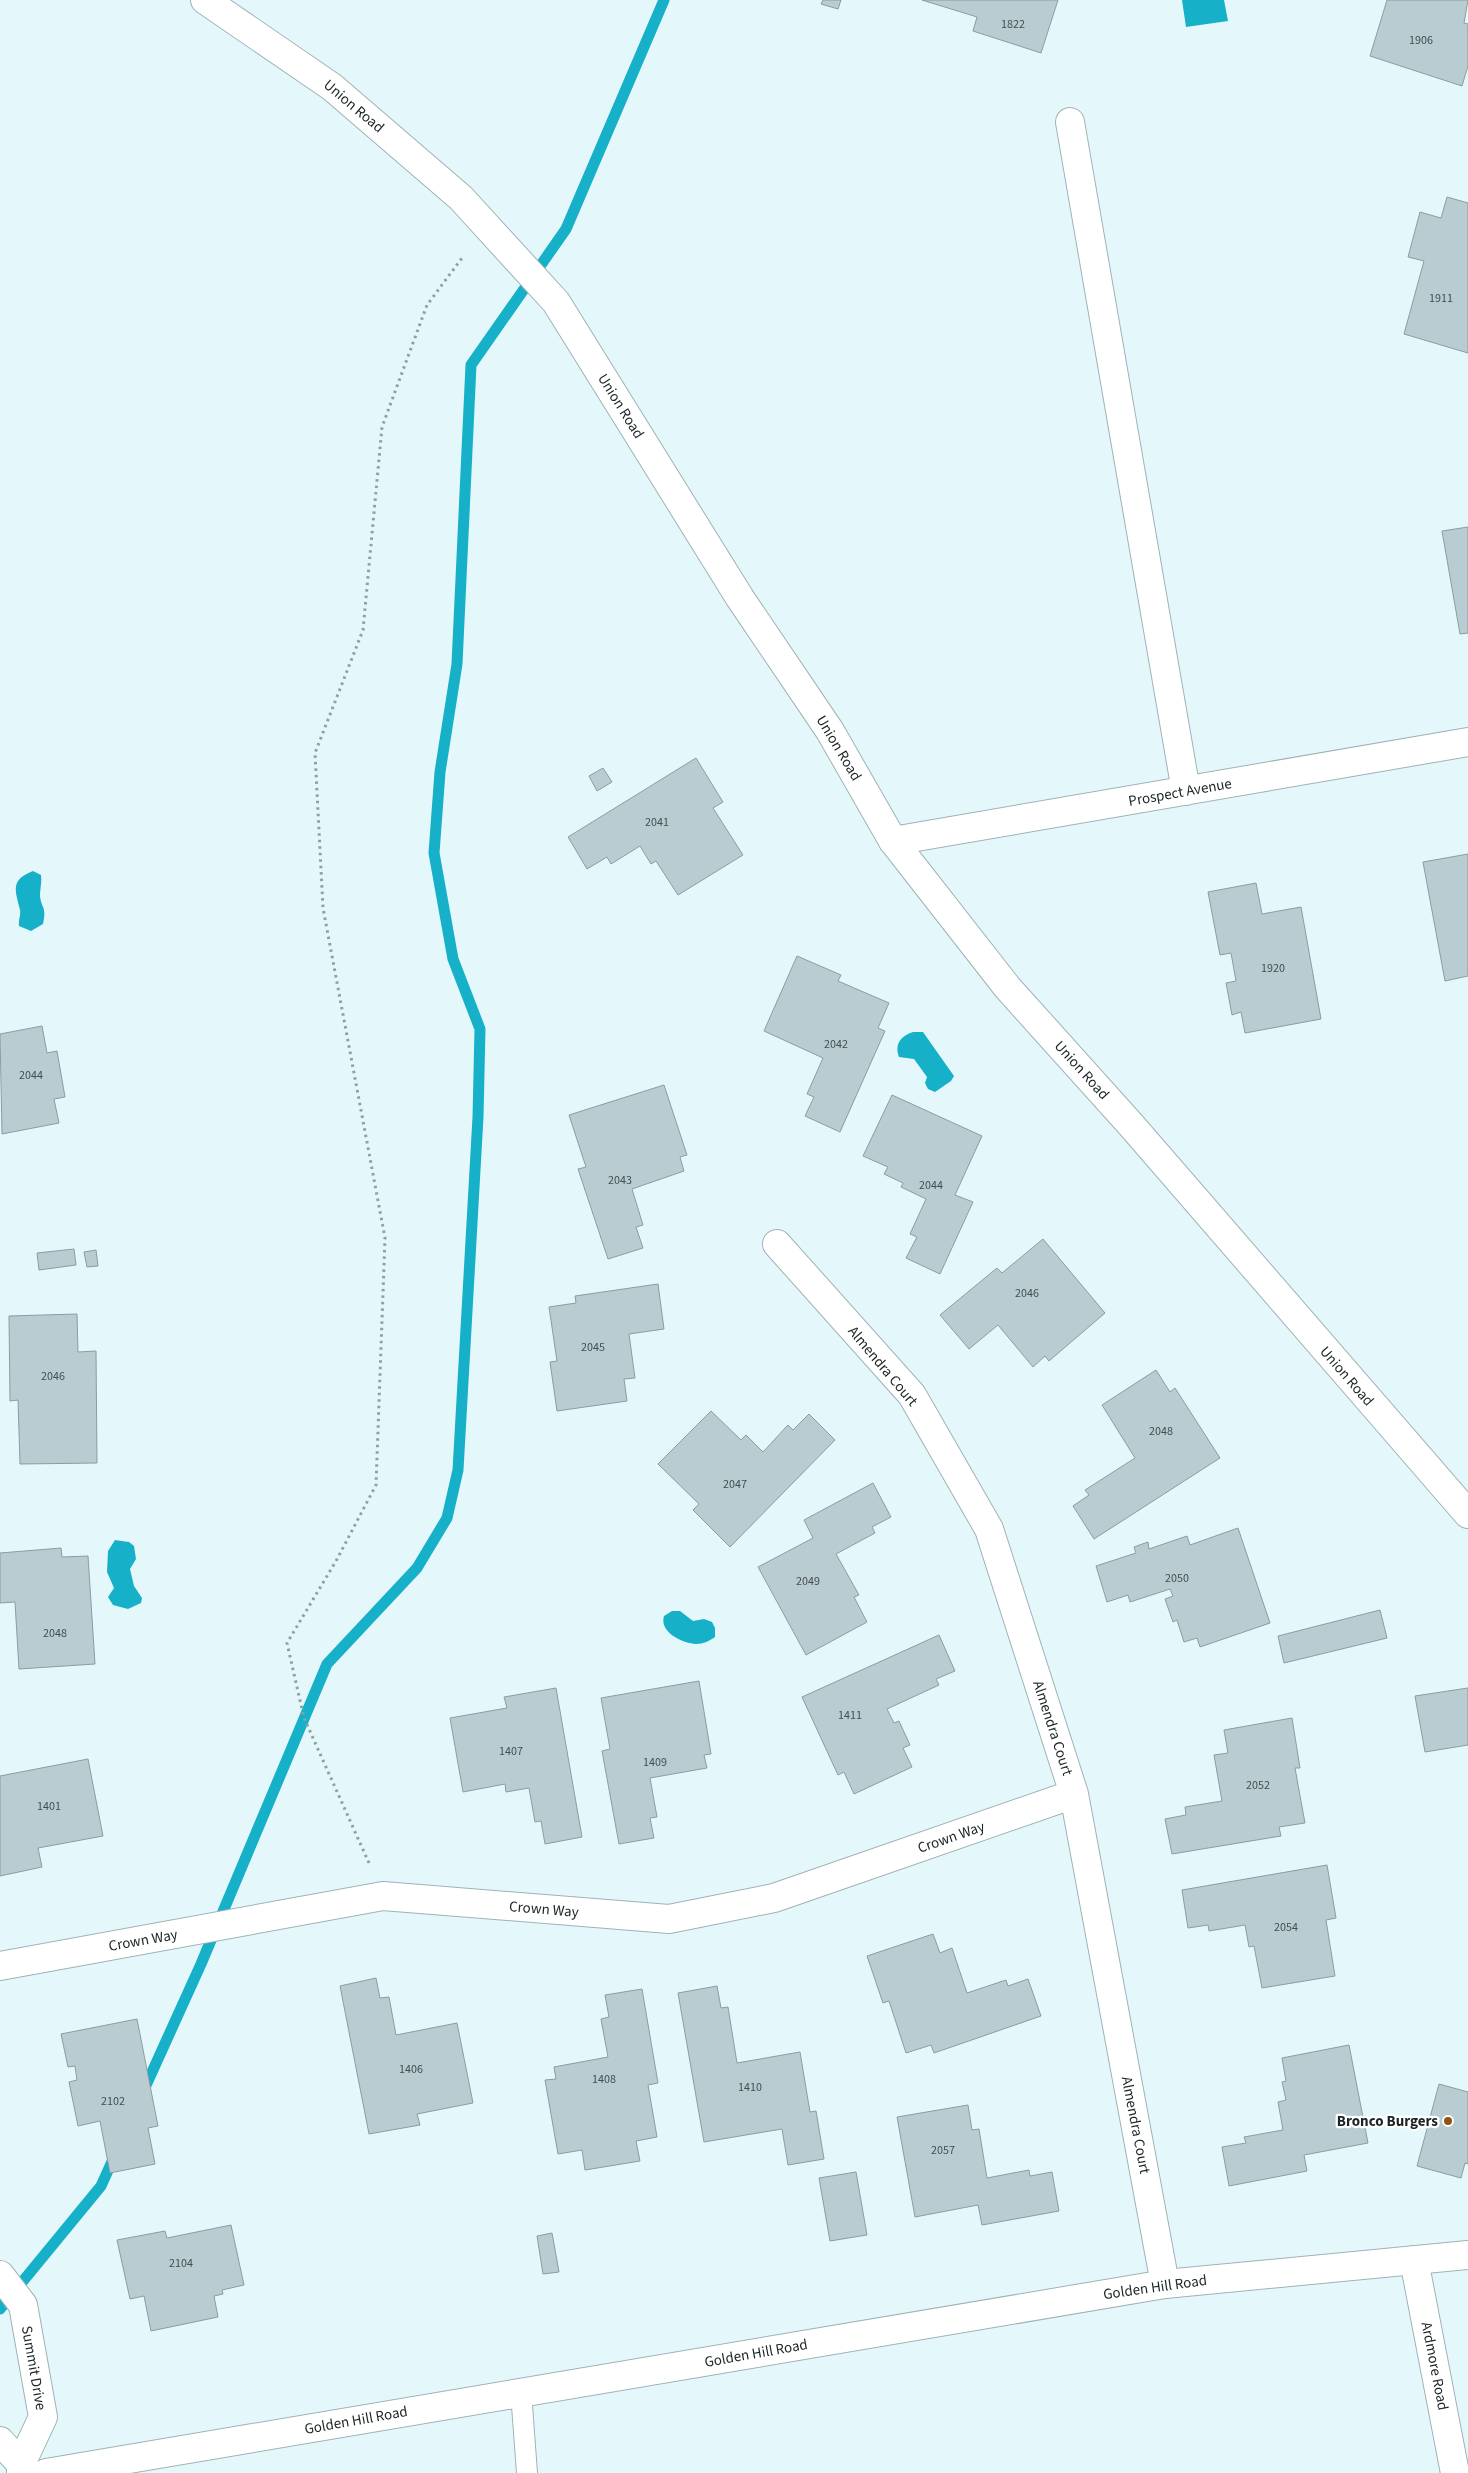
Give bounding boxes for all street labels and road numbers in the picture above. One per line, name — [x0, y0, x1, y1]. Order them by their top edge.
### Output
street label: Union Road — [319, 75, 388, 138]
street label: Union Road — [592, 370, 649, 443]
street label: Union Road — [811, 712, 866, 785]
street label: Prospect Avenue — [1127, 773, 1233, 812]
street label: Union Road — [1049, 1036, 1114, 1105]
street label: Almendra Court — [843, 1322, 922, 1411]
street label: Union Road — [1315, 1342, 1379, 1411]
street label: Almendra Court — [1027, 1678, 1078, 1778]
street label: Crown Way — [915, 1816, 988, 1859]
street label: Crown Way — [508, 1896, 580, 1923]
street label: Crown Way — [107, 1924, 179, 1957]
street label: Almendra Court — [1116, 2075, 1155, 2176]
street label: Golden Hill Road — [1102, 2270, 1208, 2305]
street label: Ardmore Road — [1416, 2320, 1453, 2412]
street label: Summit Drive — [16, 2324, 51, 2412]
street label: Golden Hill Road — [703, 2334, 809, 2373]
street label: Golden Hill Road — [303, 2401, 409, 2440]

